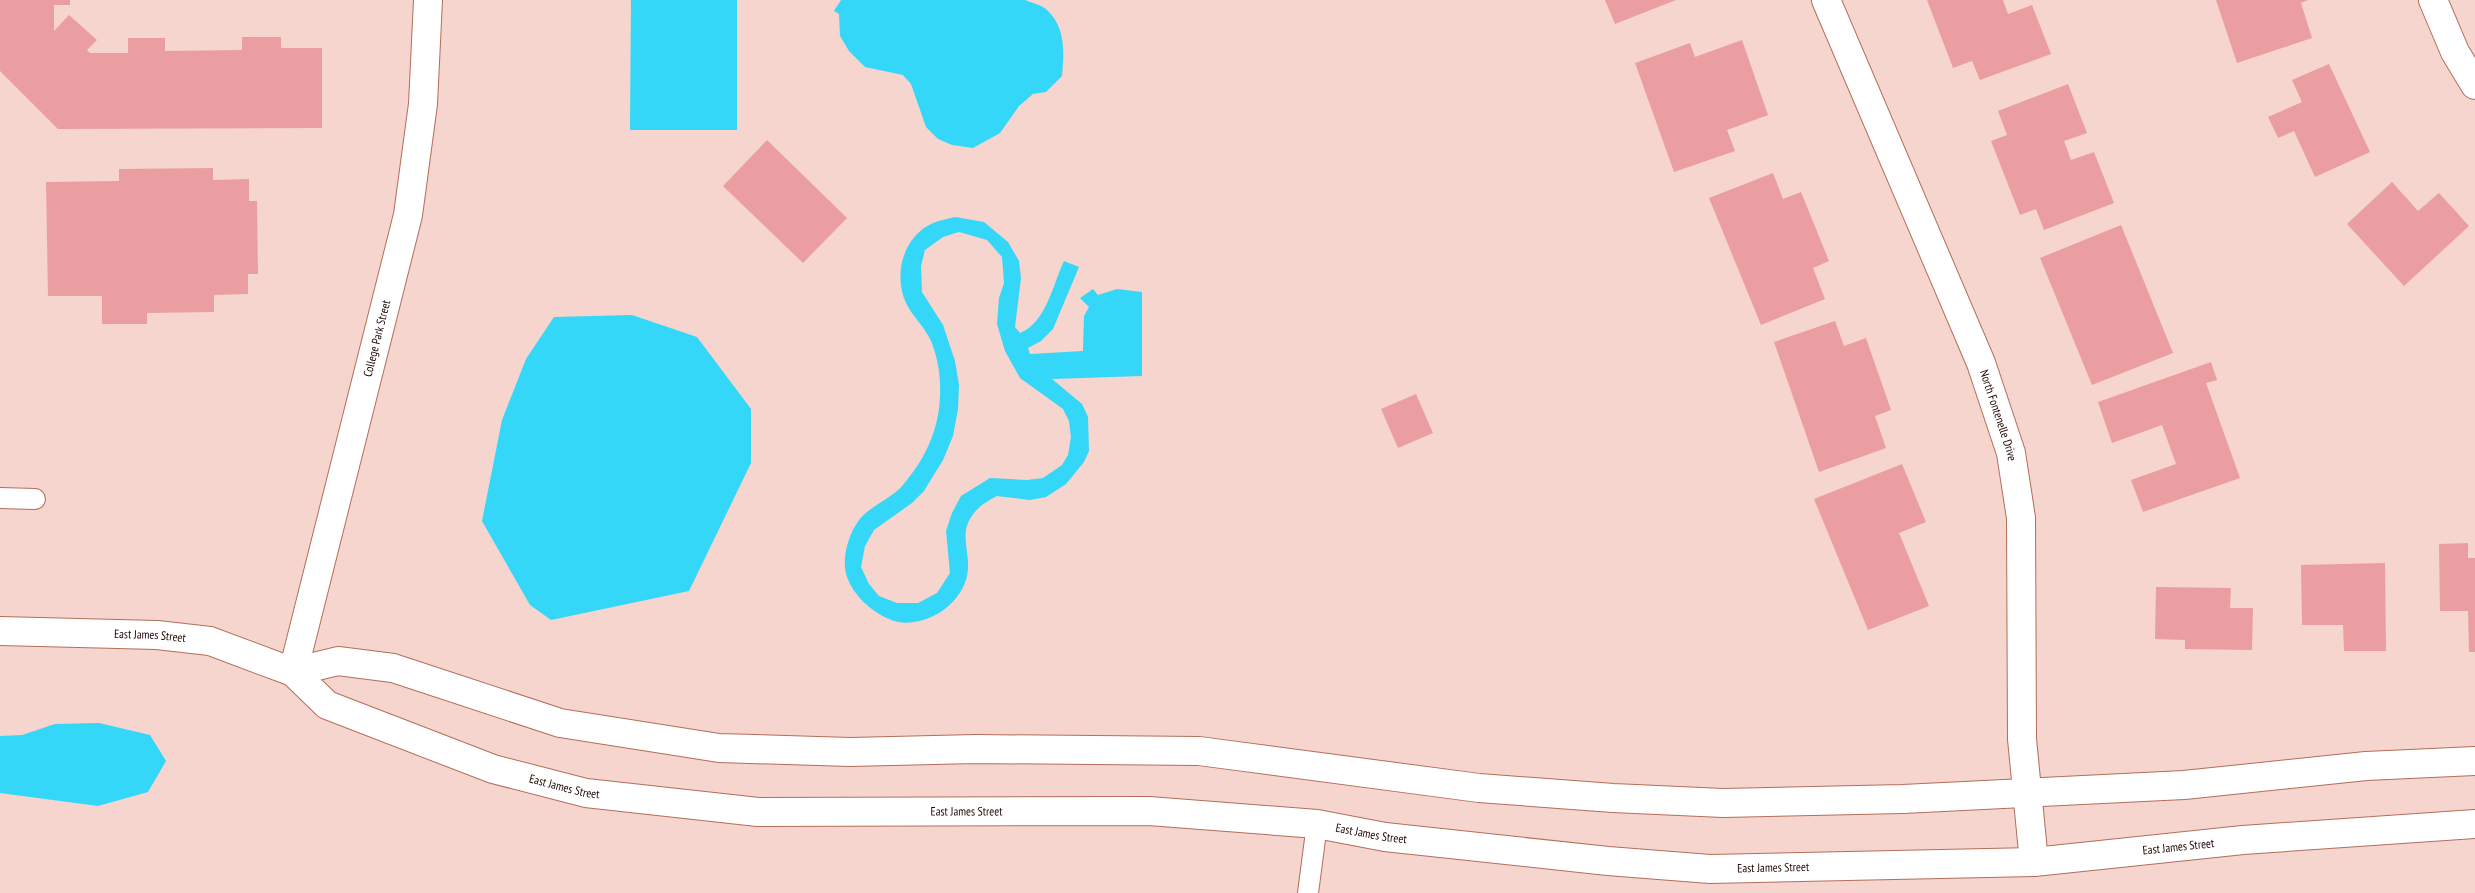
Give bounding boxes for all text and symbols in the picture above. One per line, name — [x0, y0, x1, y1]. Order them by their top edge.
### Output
street label: College Park Street — [360, 298, 393, 378]
street label: North Fontenelle Drive — [1977, 368, 2020, 462]
street label: East James Street — [114, 626, 187, 645]
street label: East James Street — [528, 771, 601, 802]
street label: East James Street — [931, 803, 1003, 819]
street label: East James Street — [1334, 820, 1408, 846]
street label: East James Street — [2142, 835, 2216, 858]
street label: East James Street — [1737, 859, 1810, 875]

